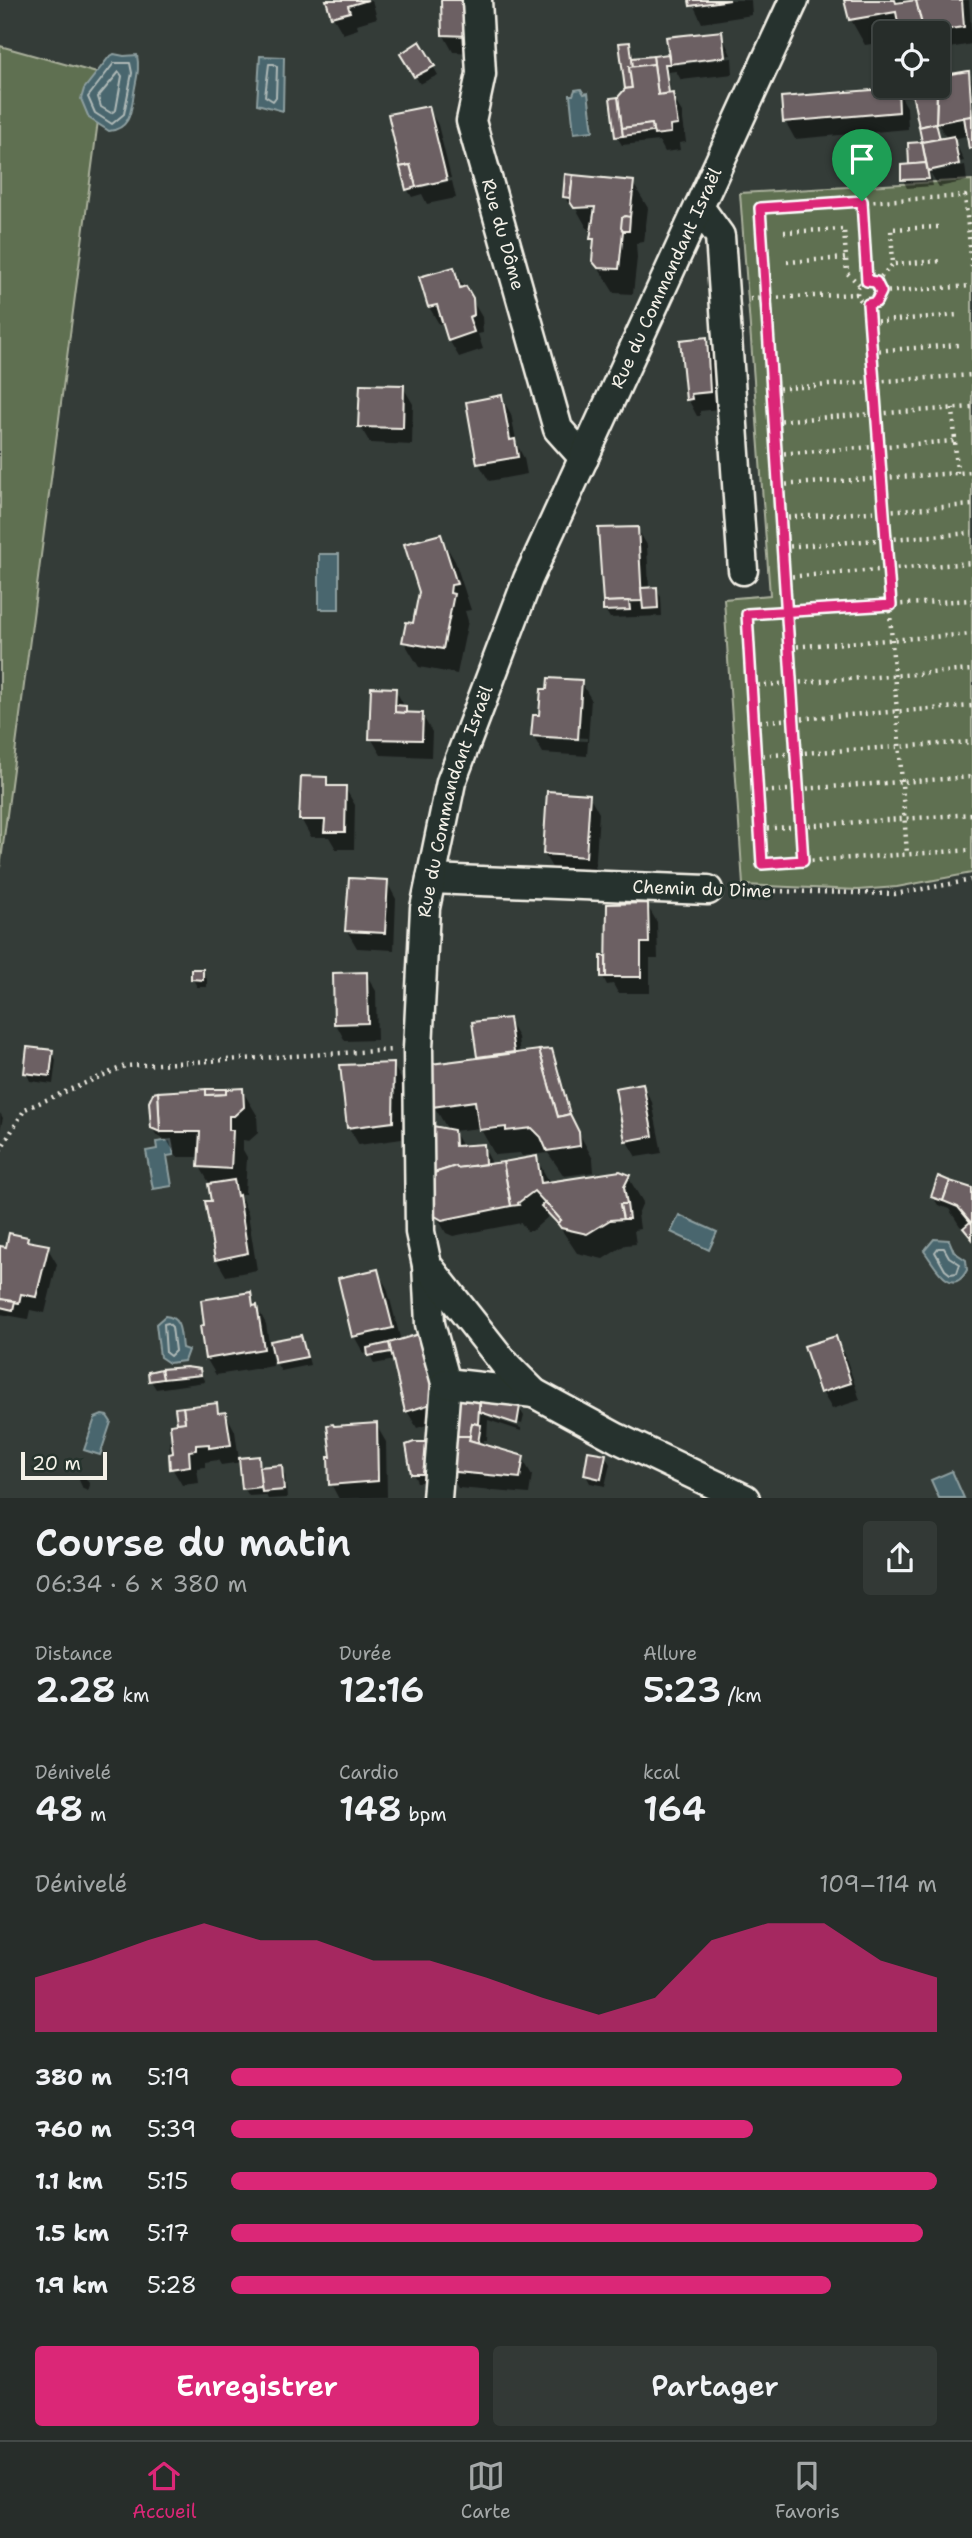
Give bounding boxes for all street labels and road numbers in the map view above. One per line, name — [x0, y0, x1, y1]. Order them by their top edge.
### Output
street label: Rue du Commandant Israël — [605, 163, 728, 392]
street label: Rue du Dôme — [476, 176, 530, 293]
street label: Rue du Commandant Israël — [413, 681, 499, 918]
street label: Chemin du Dime — [632, 875, 772, 903]

